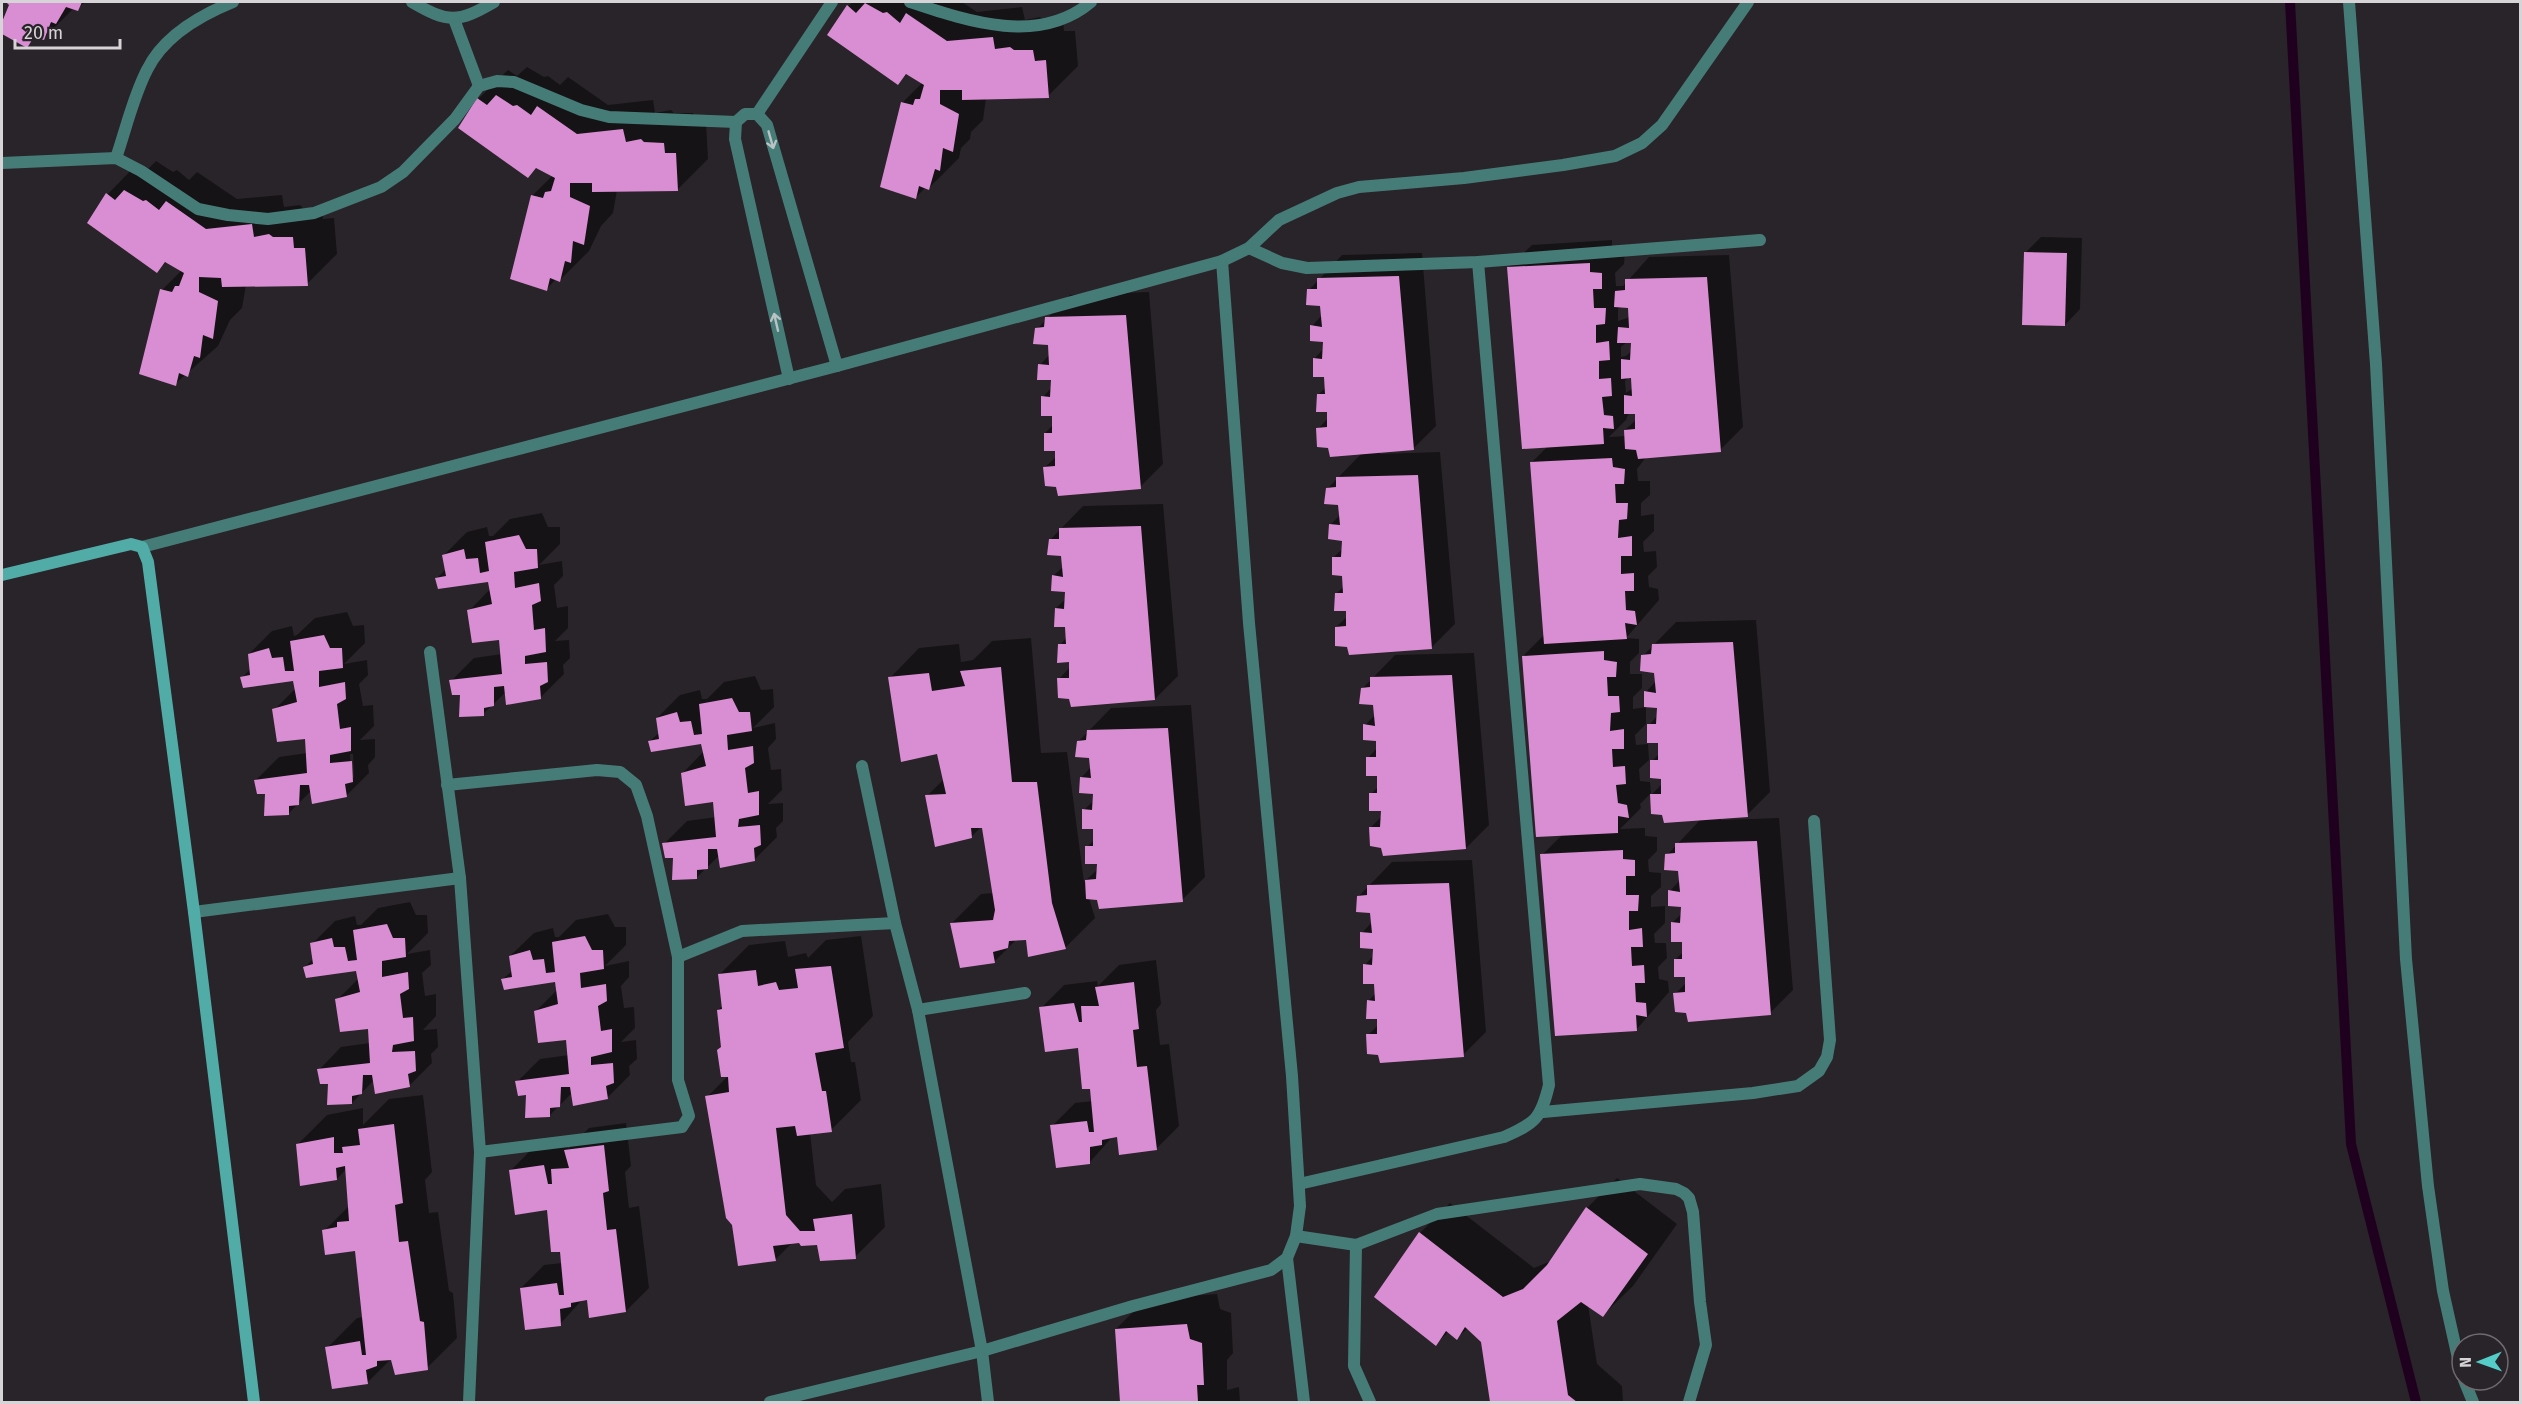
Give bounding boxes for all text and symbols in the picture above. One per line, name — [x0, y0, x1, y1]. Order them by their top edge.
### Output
scale bar — [15, 12, 120, 50]
text: 20 m — [24, 22, 63, 44]
one-way arrow — [766, 130, 777, 149]
one-way arrow — [770, 312, 782, 331]
north arrow — [2450, 1332, 2510, 1392]
text: N — [2456, 1357, 2475, 1368]

